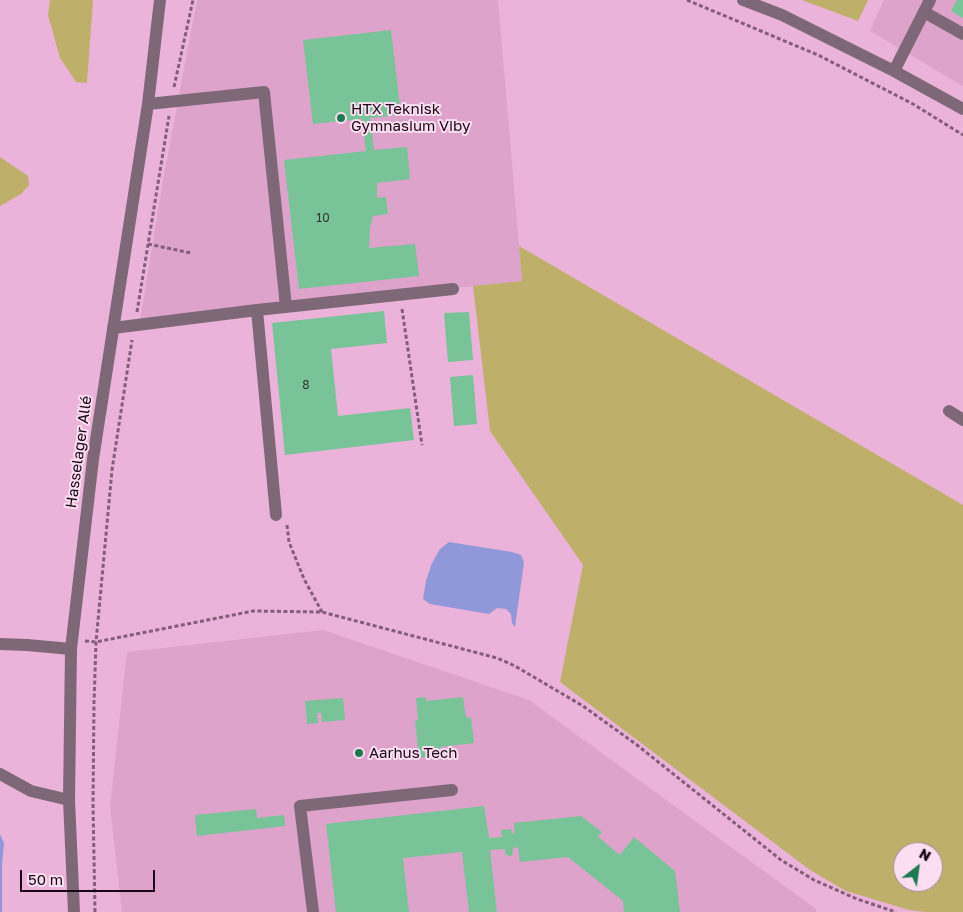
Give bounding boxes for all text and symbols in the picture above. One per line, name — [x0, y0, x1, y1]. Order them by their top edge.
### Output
place label: HTX Teknisk Gymnasium Viby — [351, 100, 470, 135]
marker: HTX Teknisk Gymnasium Viby — [335, 112, 347, 124]
house number: 10 — [316, 211, 330, 225]
house number: 8 — [302, 378, 310, 392]
street label: Hasselager Allé — [62, 395, 96, 509]
place label: Aarhus Tech — [369, 744, 457, 762]
marker: Aarhus Tech — [353, 747, 365, 759]
north arrow — [893, 842, 943, 892]
text: N — [916, 844, 934, 864]
scale bar — [22, 860, 158, 892]
text: 50 m — [28, 870, 63, 888]

